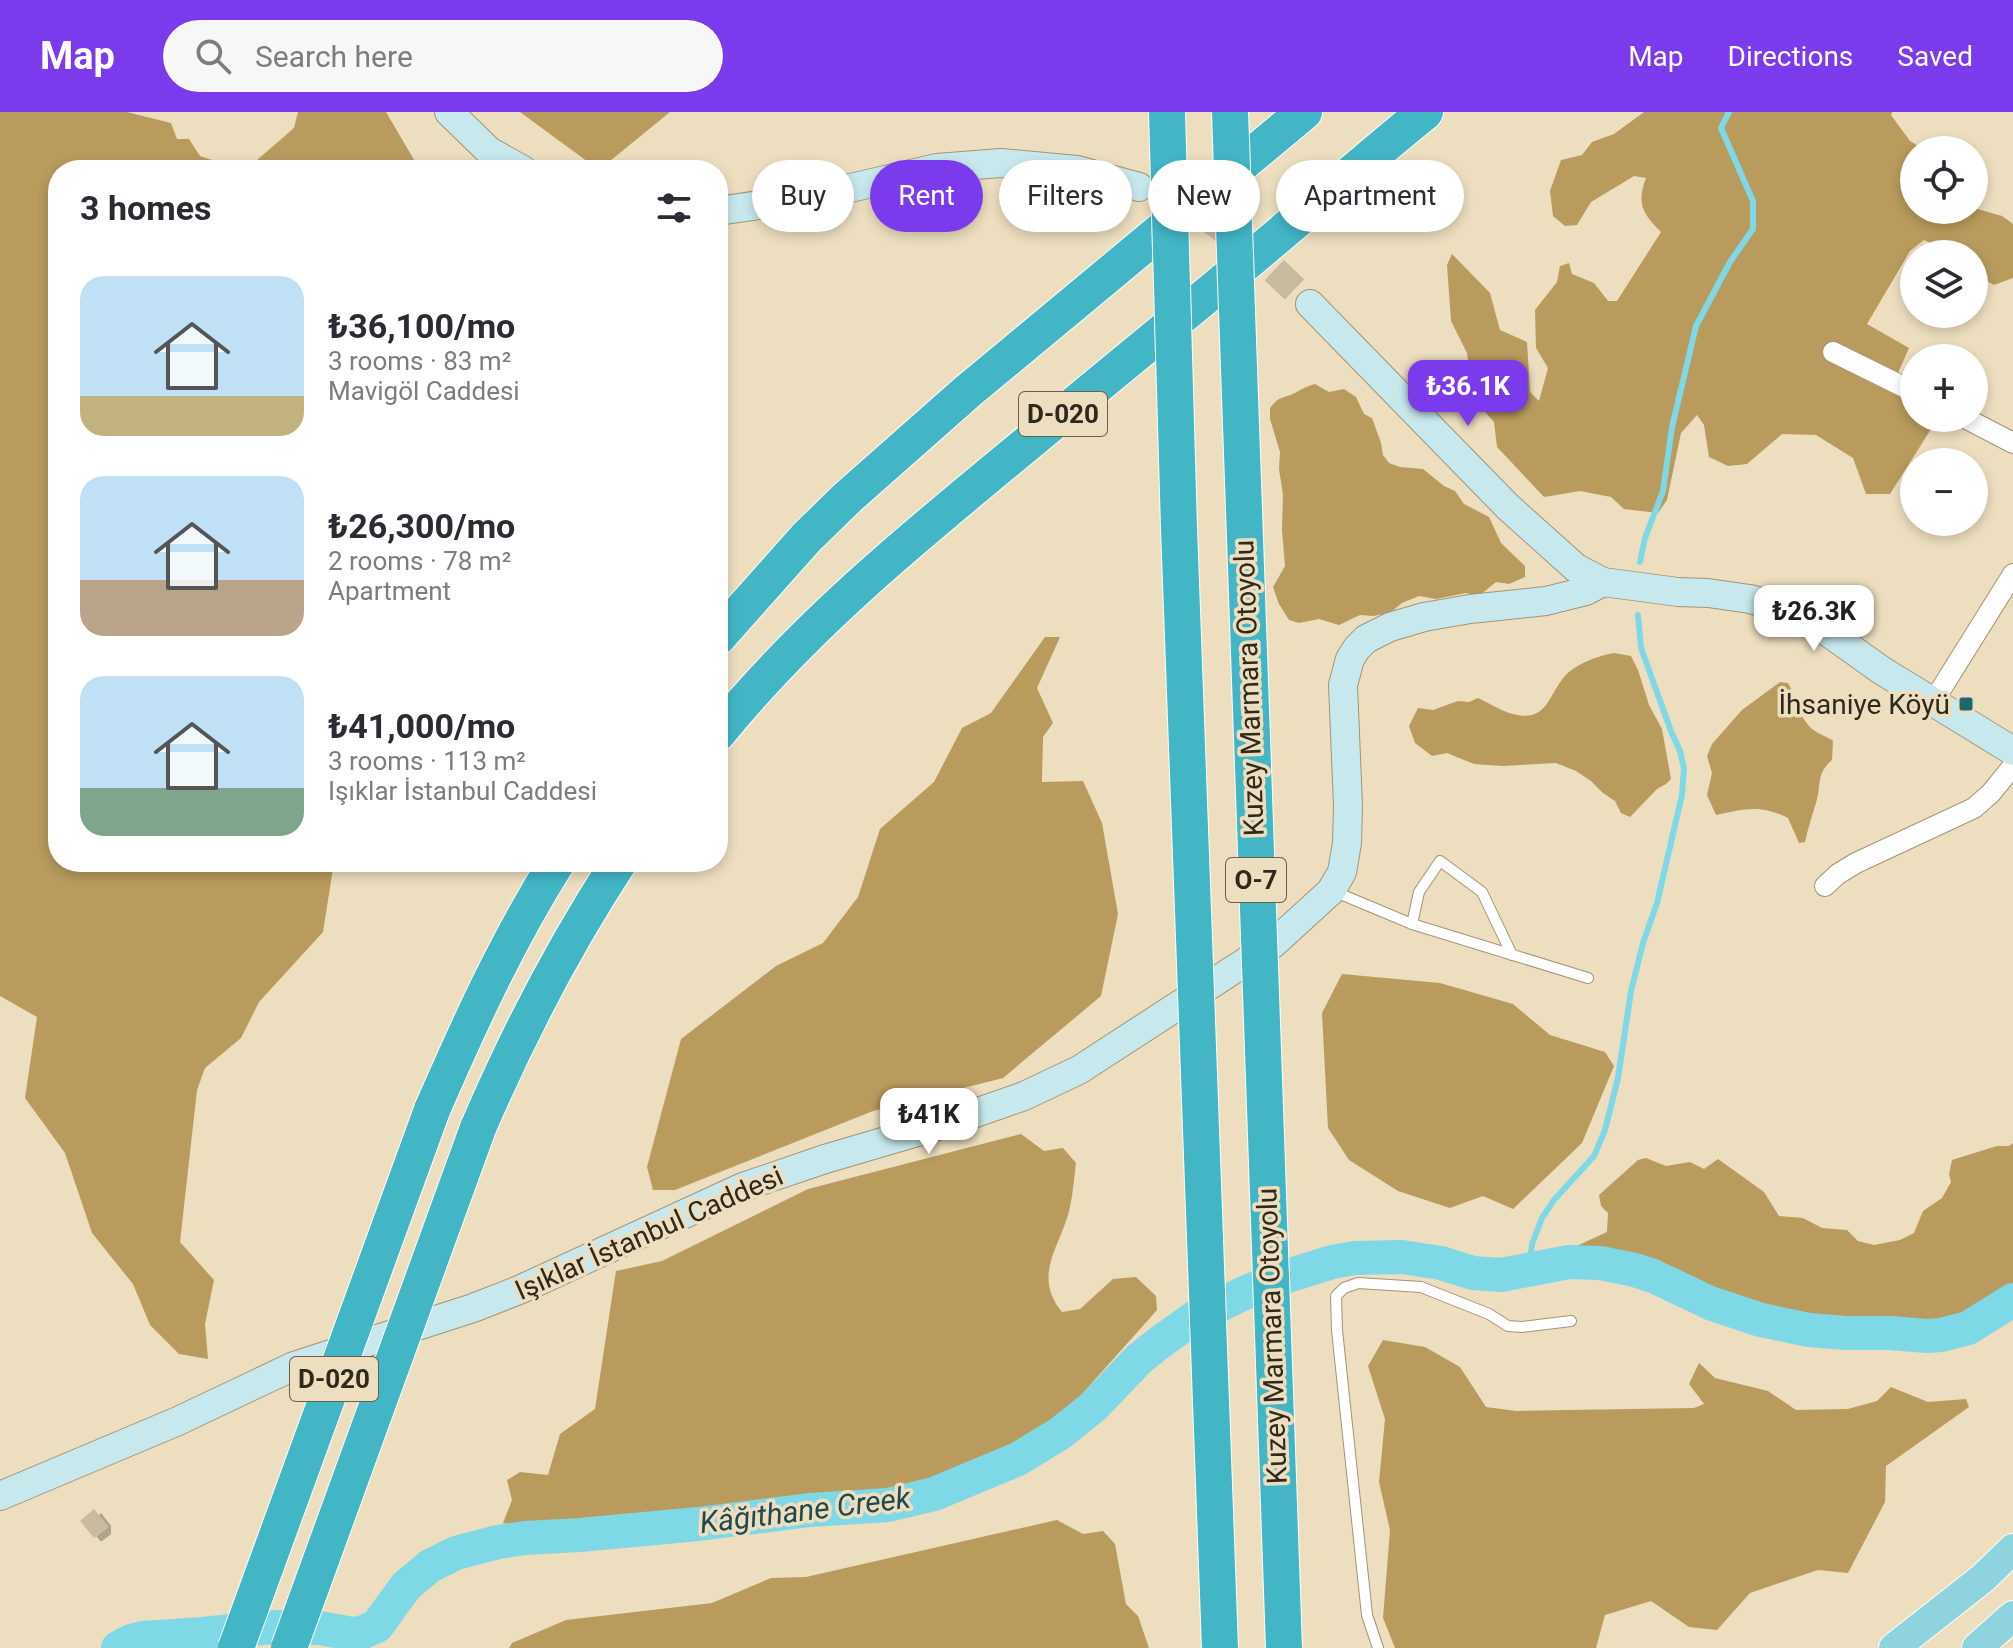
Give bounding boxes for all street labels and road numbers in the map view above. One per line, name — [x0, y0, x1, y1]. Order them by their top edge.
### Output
road number: D-020 — [1019, 392, 1107, 436]
street label: Kuzey Marmara Otoyolu — [1227, 539, 1271, 837]
road number: O-7 — [1226, 858, 1286, 902]
street label: Işıklar İstanbul Caddesi — [510, 1159, 788, 1307]
street label: Kuzey Marmara Otoyolu — [1250, 1187, 1294, 1485]
road number: D-020 — [290, 1357, 378, 1401]

